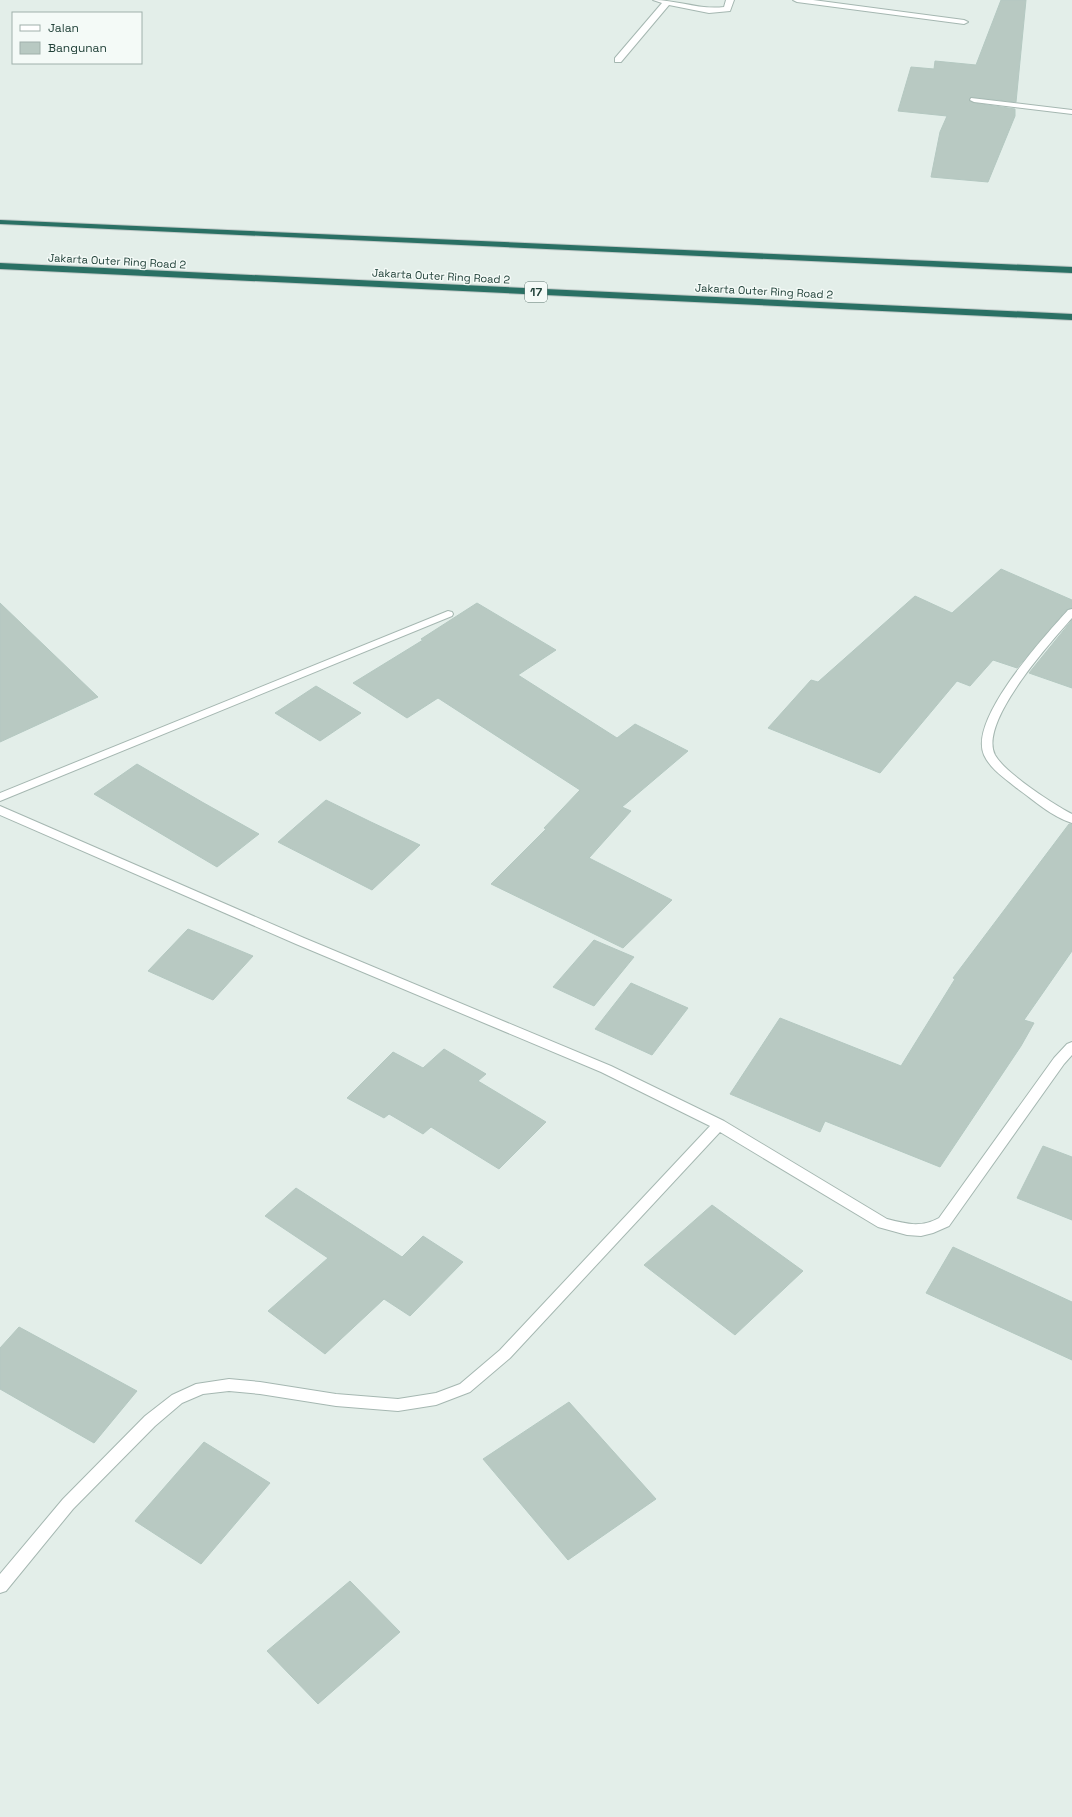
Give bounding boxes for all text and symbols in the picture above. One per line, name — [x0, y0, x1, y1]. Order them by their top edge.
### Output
legend — [12, 12, 142, 64]
text: Jalan — [48, 20, 79, 36]
text: Bangunan — [48, 40, 107, 56]
street label: Jakarta Outer Ring Road 2 — [48, 250, 187, 272]
street label: Jakarta Outer Ring Road 2 — [372, 265, 511, 287]
street label: Jakarta Outer Ring Road 2 — [695, 280, 834, 302]
road number: 17 — [525, 282, 547, 302]

